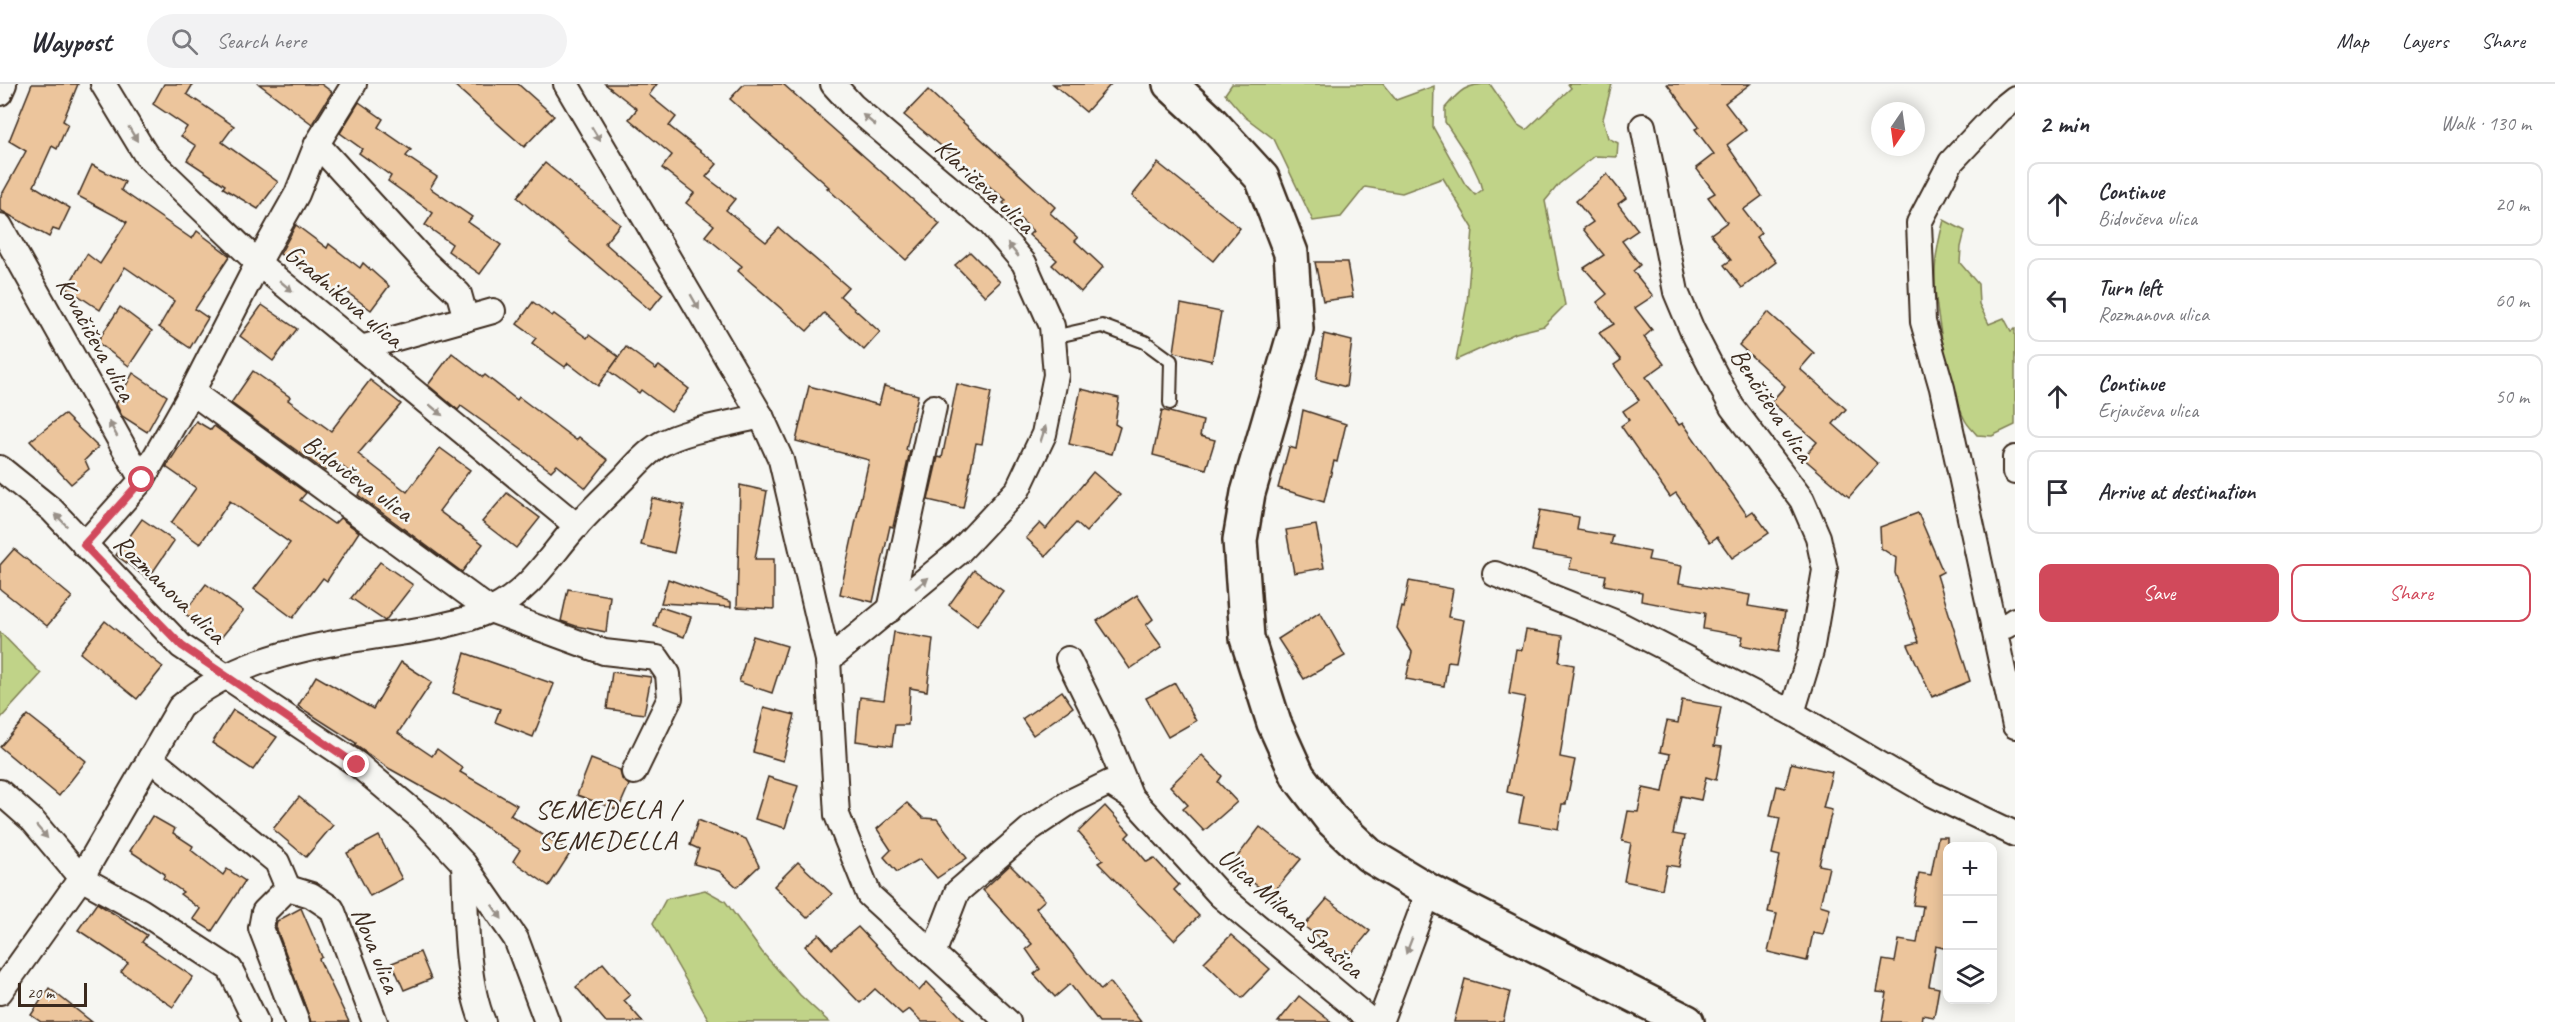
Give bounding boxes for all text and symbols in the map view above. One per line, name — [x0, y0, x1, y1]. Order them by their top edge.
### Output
search box — [147, 14, 567, 68]
text: Waypost — [30, 24, 111, 59]
icon: search — [168, 25, 201, 58]
text: Search here — [216, 27, 306, 55]
text: Map — [2336, 28, 2369, 54]
text: Layers — [2402, 28, 2448, 54]
text: Share — [2481, 28, 2525, 54]
north arrow — [1871, 102, 1925, 156]
text: 2 min — [2039, 107, 2089, 140]
text: Walk · 130 m — [2441, 111, 2531, 136]
one-way arrow — [862, 114, 877, 127]
one-way arrow — [128, 126, 139, 142]
one-way arrow — [590, 126, 601, 142]
street label: Klaričeva ulica — [928, 131, 1043, 242]
text: Continue — [2098, 178, 2164, 206]
icon: ahead — [2041, 188, 2074, 221]
text: 20 m — [2495, 192, 2529, 217]
text: Bidovčeva ulica — [2098, 206, 2197, 231]
street label: Gradnikova ulica — [278, 237, 411, 356]
one-way arrow — [1007, 242, 1020, 258]
street label: Kovačičeva ulica — [49, 271, 144, 408]
text: Turn left — [2098, 274, 2162, 302]
one-way arrow — [278, 279, 294, 292]
icon: left — [2041, 284, 2074, 317]
text: 60 m — [2495, 288, 2529, 313]
one-way arrow — [690, 294, 700, 311]
text: Rozmanova ulica — [2098, 302, 2209, 327]
street label: Benčičeva ulica — [1723, 342, 1822, 470]
text: Continue — [2098, 370, 2164, 398]
icon: ahead — [2041, 380, 2074, 413]
text: 50 m — [2495, 384, 2529, 409]
text: Erjavčeva ulica — [2098, 398, 2198, 423]
one-way arrow — [428, 403, 443, 416]
one-way arrow — [108, 420, 118, 437]
one-way arrow — [1039, 425, 1048, 443]
street label: Bidovčeva ulica — [296, 427, 421, 530]
route start — [128, 466, 154, 492]
icon: arrive — [2041, 476, 2074, 509]
text: Arrive at destination — [2098, 478, 2255, 506]
one-way arrow — [54, 513, 68, 527]
street label: Rozmanova ulica — [107, 527, 235, 652]
button: Save — [2039, 564, 2279, 622]
button: Share — [2291, 564, 2531, 622]
one-way arrow — [914, 577, 929, 590]
route end — [343, 751, 369, 777]
district label: SEMEDELA / SEMEDELLA — [535, 792, 685, 857]
one-way arrow — [35, 824, 48, 839]
street label: Ulica Milana Spašica — [1211, 841, 1372, 986]
map controls — [1943, 842, 1997, 1004]
button: + — [1943, 842, 1997, 896]
button: − — [1943, 896, 1997, 950]
street label: Nova ulica — [344, 902, 409, 999]
one-way arrow — [491, 904, 502, 920]
one-way arrow — [1403, 937, 1413, 955]
button: layers — [1943, 950, 1997, 1004]
scale bar — [18, 980, 87, 1008]
text: 20 m — [27, 983, 54, 1003]

